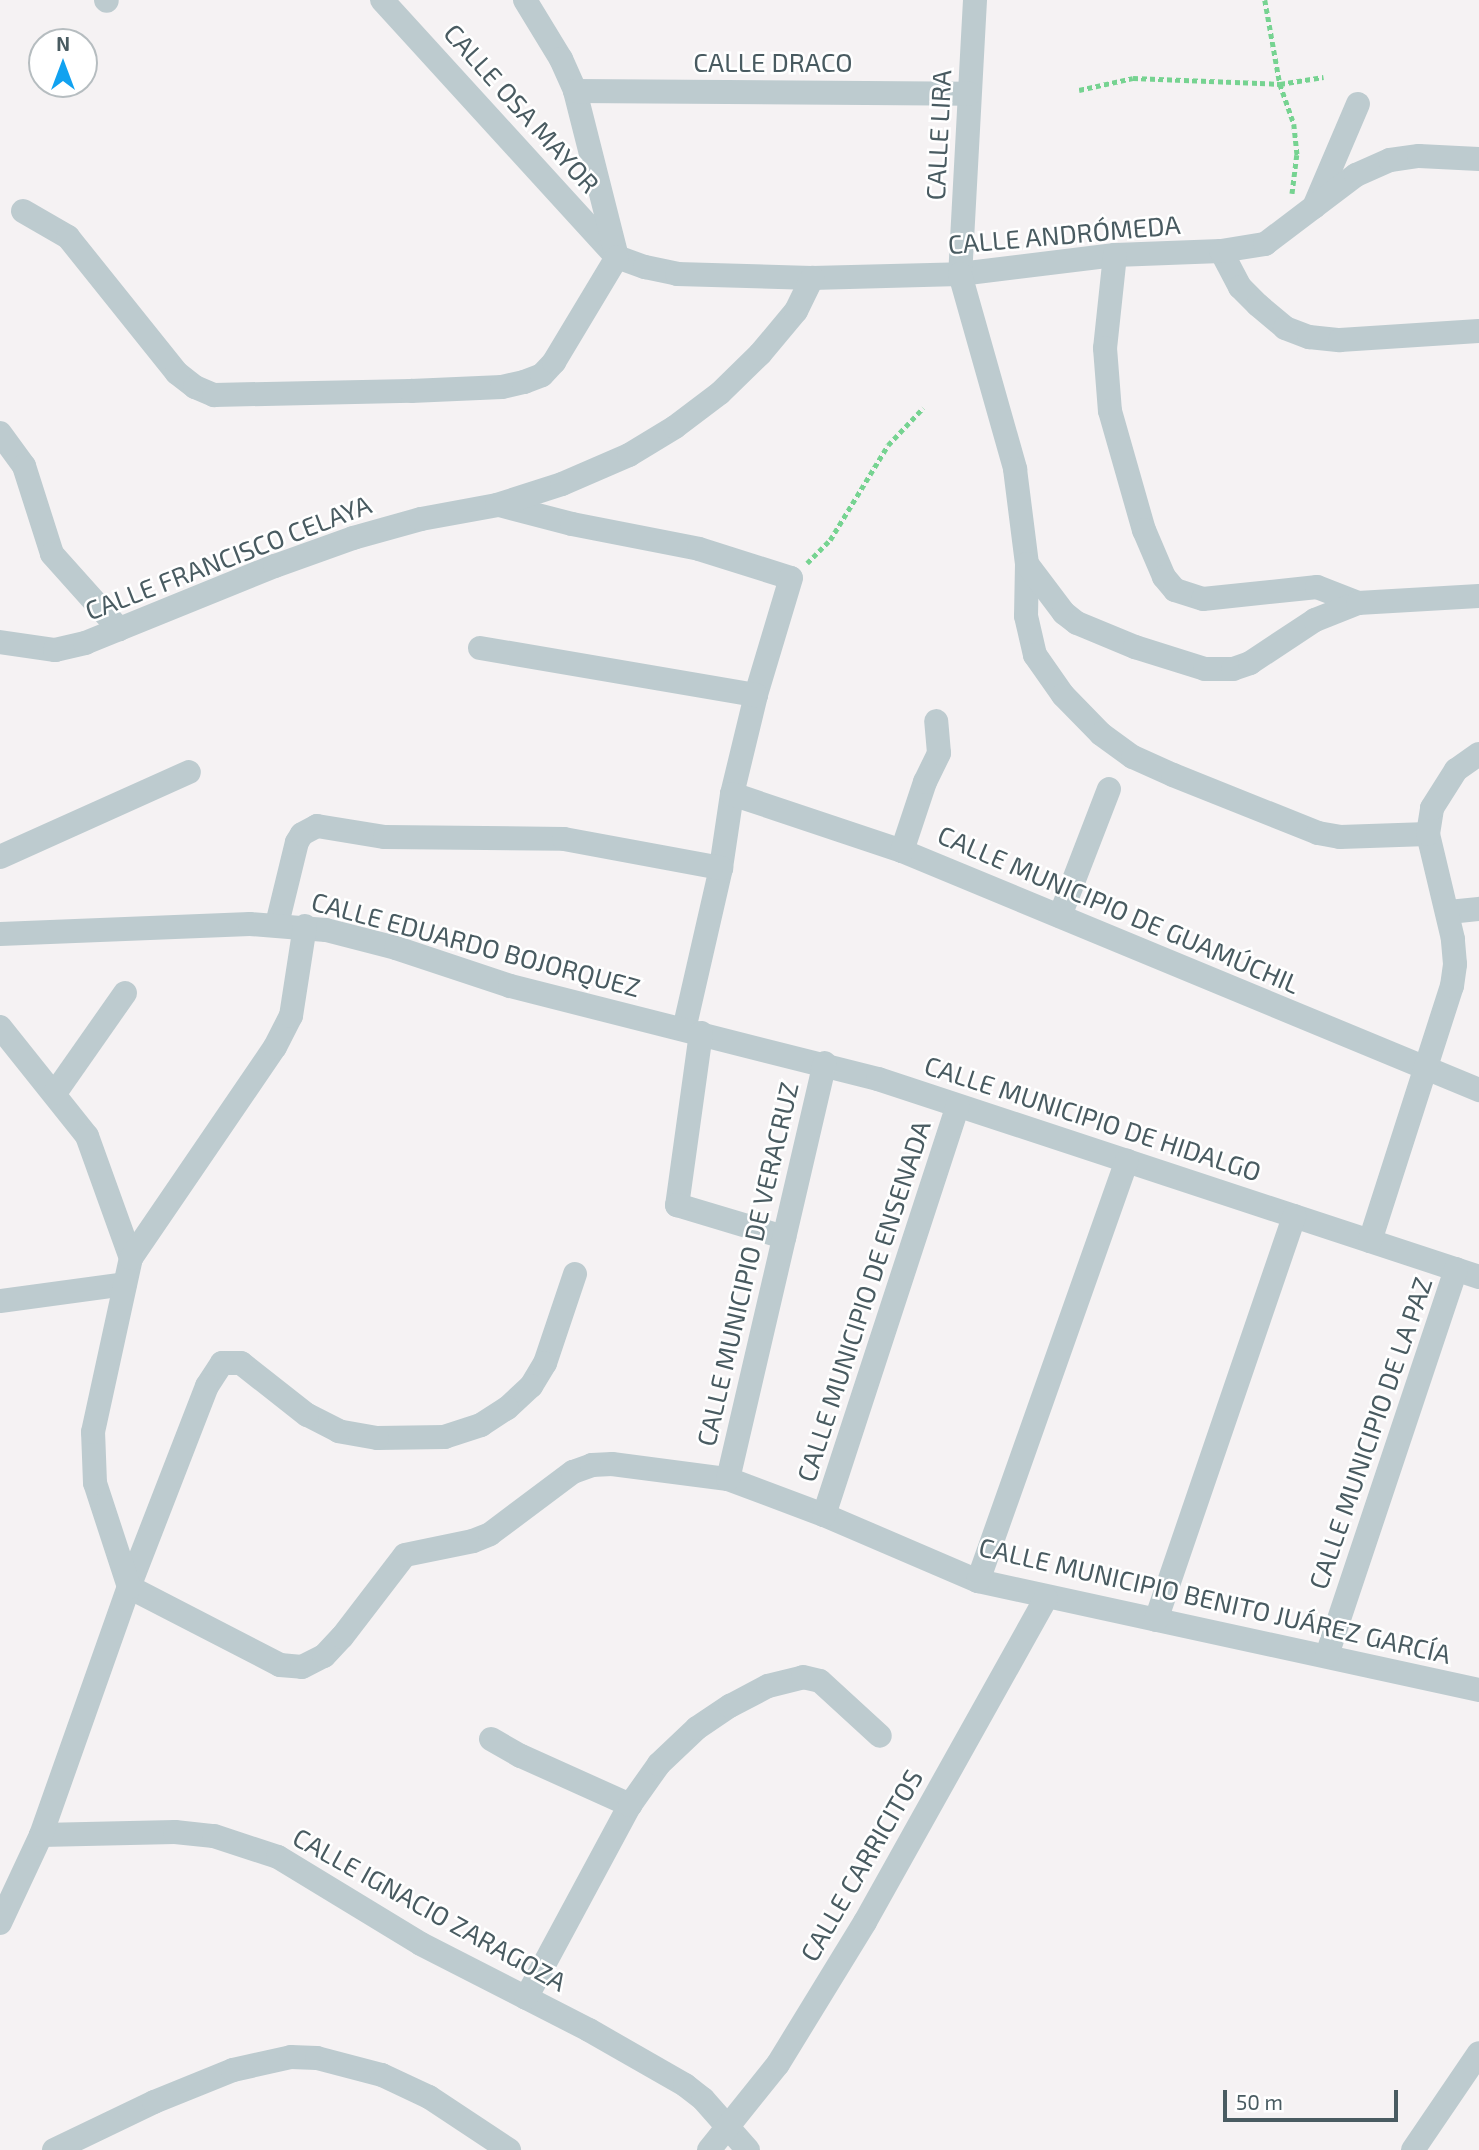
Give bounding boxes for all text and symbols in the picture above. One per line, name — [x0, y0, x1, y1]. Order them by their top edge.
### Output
street label: CALLE OSA MAYOR — [438, 17, 606, 199]
north arrow — [28, 28, 98, 98]
text: N — [56, 32, 70, 55]
street label: CALLE DRACO — [693, 46, 853, 78]
street label: CALLE LIRA — [919, 69, 957, 201]
street label: CALLE ANDRÓMEDA — [946, 208, 1182, 260]
street label: CALLE FRANCISCO CELAYA — [81, 488, 375, 626]
street label: CALLE MUNICIPIO DE GUAMÚCHIL — [933, 818, 1305, 1000]
street label: CALLE EDUARDO BOJORQUEZ — [308, 885, 644, 1003]
street label: CALLE MUNICIPIO DE HIDALGO — [921, 1049, 1265, 1187]
street label: CALLE MUNICIPIO DE VERACRUZ — [690, 1079, 804, 1449]
street label: CALLE MUNICIPIO DE ENSENADA — [790, 1117, 936, 1485]
street label: CALLE MUNICIPIO DE LA PAZ — [1302, 1273, 1438, 1593]
street label: CALLE MUNICIPIO BENITO JUÁREZ GARCÍA — [976, 1530, 1454, 1670]
street label: CALLE CARRICITOS — [793, 1764, 929, 1966]
street label: CALLE IGNACIO ZARAGOZA — [288, 1821, 572, 1997]
scale bar — [1227, 2076, 1402, 2120]
text: 50 m — [1236, 2089, 1283, 2114]

